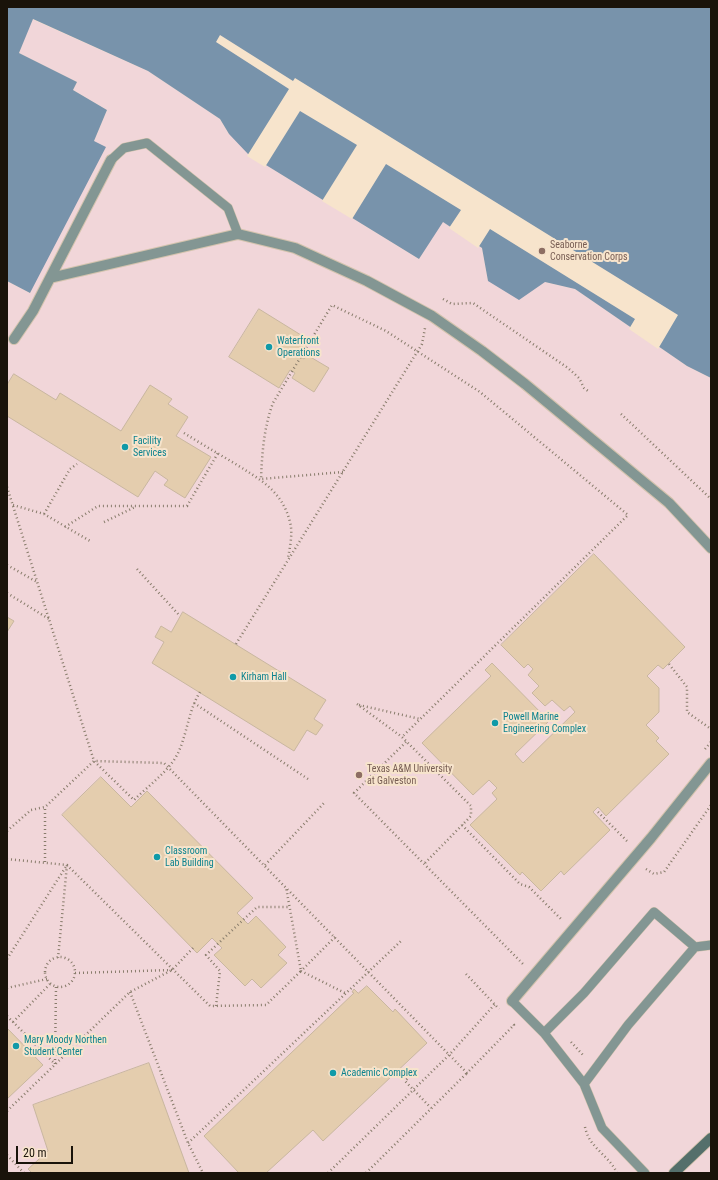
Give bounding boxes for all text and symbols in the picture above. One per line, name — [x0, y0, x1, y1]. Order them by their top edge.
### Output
place label: Seaborne Conservation Corps — [550, 239, 628, 262]
marker: Seaborne Conservation Corps — [537, 246, 547, 256]
place label: Waterfront Operations — [277, 335, 320, 358]
marker: Waterfront Operations — [264, 342, 274, 352]
place label: Facility Services — [133, 435, 166, 458]
marker: Facility Services — [120, 442, 130, 452]
place label: Kirham Hall — [241, 671, 287, 683]
marker: Kirham Hall — [228, 672, 238, 682]
place label: Powell Marine Engineering Complex — [503, 711, 586, 734]
marker: Powell Marine Engineering Complex — [490, 718, 500, 728]
place label: Texas A&M University at Galveston — [367, 763, 452, 786]
marker: Texas A&M University at Galveston — [354, 770, 364, 780]
place label: Classroom Lab Building — [165, 845, 214, 868]
marker: Classroom Lab Building — [152, 852, 162, 862]
place label: Mary Moody Northen Student Center — [24, 1034, 107, 1058]
marker: Mary Moody Northen Student Center — [11, 1041, 21, 1051]
place label: Academic Complex — [341, 1067, 417, 1079]
marker: Academic Complex — [328, 1068, 338, 1078]
scale bar — [18, 1138, 75, 1164]
text: 20 m — [23, 1146, 47, 1160]

